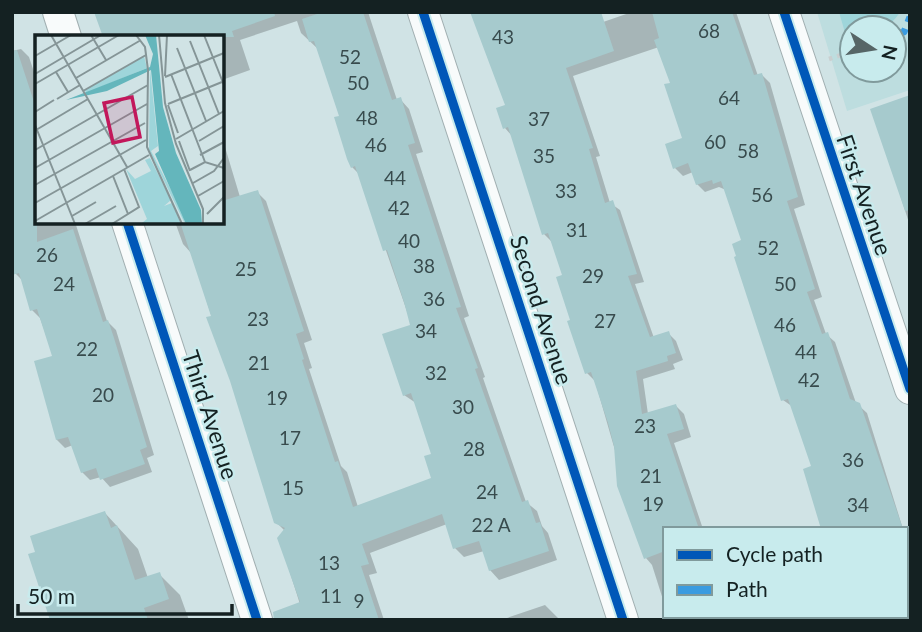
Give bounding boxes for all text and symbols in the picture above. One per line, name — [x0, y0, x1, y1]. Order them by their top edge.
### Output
north arrow — [838, 14, 908, 84]
house number: 68 — [698, 19, 720, 42]
house number: 43 — [492, 25, 514, 48]
inset map — [35, 35, 224, 224]
text: N — [877, 43, 903, 62]
house number: 52 — [339, 45, 361, 68]
house number: 50 — [347, 71, 369, 94]
house number: 64 — [718, 86, 740, 109]
house number: 48 — [356, 106, 378, 129]
house number: 37 — [528, 107, 550, 130]
house number: 60 — [704, 130, 726, 153]
street label: First Avenue — [831, 130, 899, 259]
house number: 46 — [365, 133, 387, 156]
house number: 58 — [737, 139, 759, 162]
house number: 35 — [533, 144, 555, 167]
house number: 44 — [384, 166, 406, 189]
house number: 33 — [555, 179, 577, 202]
house number: 56 — [751, 183, 773, 206]
house number: 42 — [388, 196, 410, 219]
house number: 31 — [566, 218, 588, 241]
house number: 40 — [398, 229, 420, 252]
street label: Second Avenue — [505, 231, 579, 388]
house number: 52 — [757, 236, 779, 259]
house number: 26 — [36, 243, 58, 266]
house number: 38 — [413, 254, 435, 277]
house number: 25 — [235, 257, 257, 280]
house number: 29 — [582, 264, 604, 287]
house number: 24 — [53, 272, 75, 295]
house number: 50 — [774, 272, 796, 295]
house number: 36 — [423, 287, 445, 310]
house number: 23 — [247, 307, 269, 330]
house number: 27 — [594, 309, 616, 332]
house number: 46 — [774, 313, 796, 336]
house number: 34 — [415, 319, 437, 342]
house number: 22 — [76, 337, 98, 360]
house number: 44 — [795, 340, 817, 363]
street label: Third Avenue — [177, 347, 245, 483]
house number: 21 — [248, 351, 270, 374]
house number: 32 — [425, 361, 447, 384]
house number: 42 — [798, 368, 820, 391]
house number: 20 — [92, 383, 114, 406]
house number: 19 — [266, 386, 288, 409]
house number: 30 — [452, 395, 474, 418]
house number: 23 — [634, 414, 656, 437]
house number: 17 — [279, 426, 301, 449]
house number: 28 — [463, 437, 485, 460]
house number: 36 — [842, 448, 864, 471]
house number: 21 — [640, 464, 662, 487]
house number: 15 — [282, 476, 304, 499]
house number: 24 — [476, 480, 498, 503]
house number: 19 — [642, 492, 664, 515]
house number: 34 — [847, 493, 869, 516]
house number: 22 A — [471, 513, 511, 536]
legend — [663, 527, 908, 618]
text: Cycle path — [726, 541, 823, 566]
house number: 13 — [318, 551, 340, 574]
scale bar — [18, 572, 231, 616]
text: Path — [726, 576, 768, 601]
text: 50 m — [28, 583, 75, 608]
house number: 11 — [320, 584, 342, 607]
house number: 9 — [353, 589, 365, 612]

